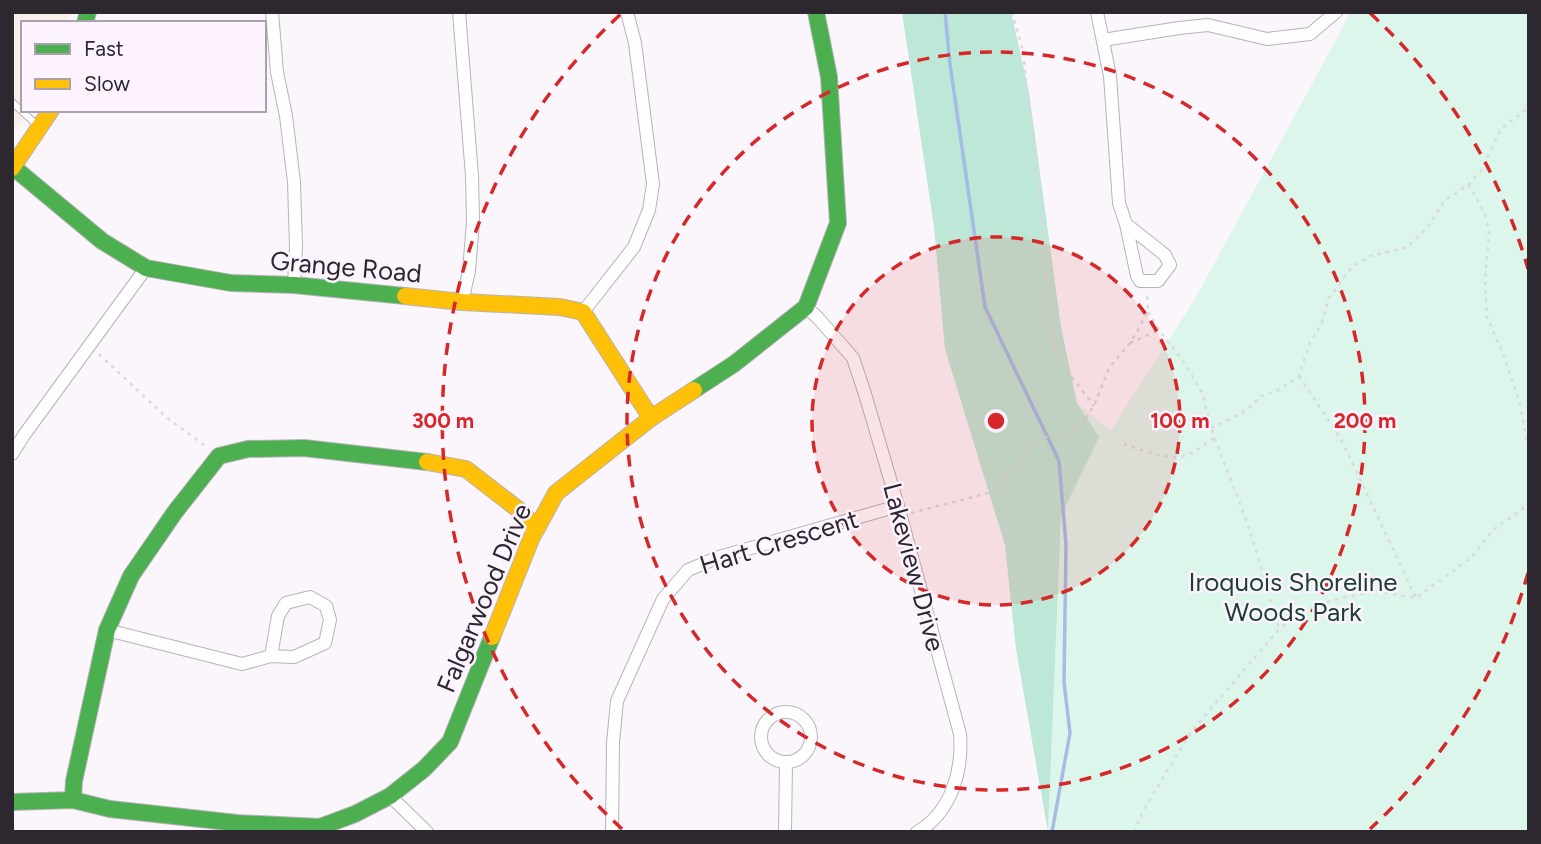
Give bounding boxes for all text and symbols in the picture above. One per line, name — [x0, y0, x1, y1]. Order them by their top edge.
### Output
legend — [21, 21, 266, 112]
text: Fast — [84, 36, 124, 61]
text: Slow — [84, 71, 130, 96]
street label: Grange Road — [269, 244, 423, 290]
text: 300 m — [412, 408, 474, 433]
text: 100 m — [1150, 408, 1210, 433]
text: 200 m — [1334, 408, 1396, 433]
centre of rings — [984, 409, 1008, 433]
street label: Lakeview Drive — [876, 479, 952, 655]
street label: Falgarwood Drive — [430, 499, 538, 697]
street label: Hart Crescent — [696, 503, 862, 581]
park label: Iroquois Shoreline Woods Park — [1188, 566, 1398, 628]

